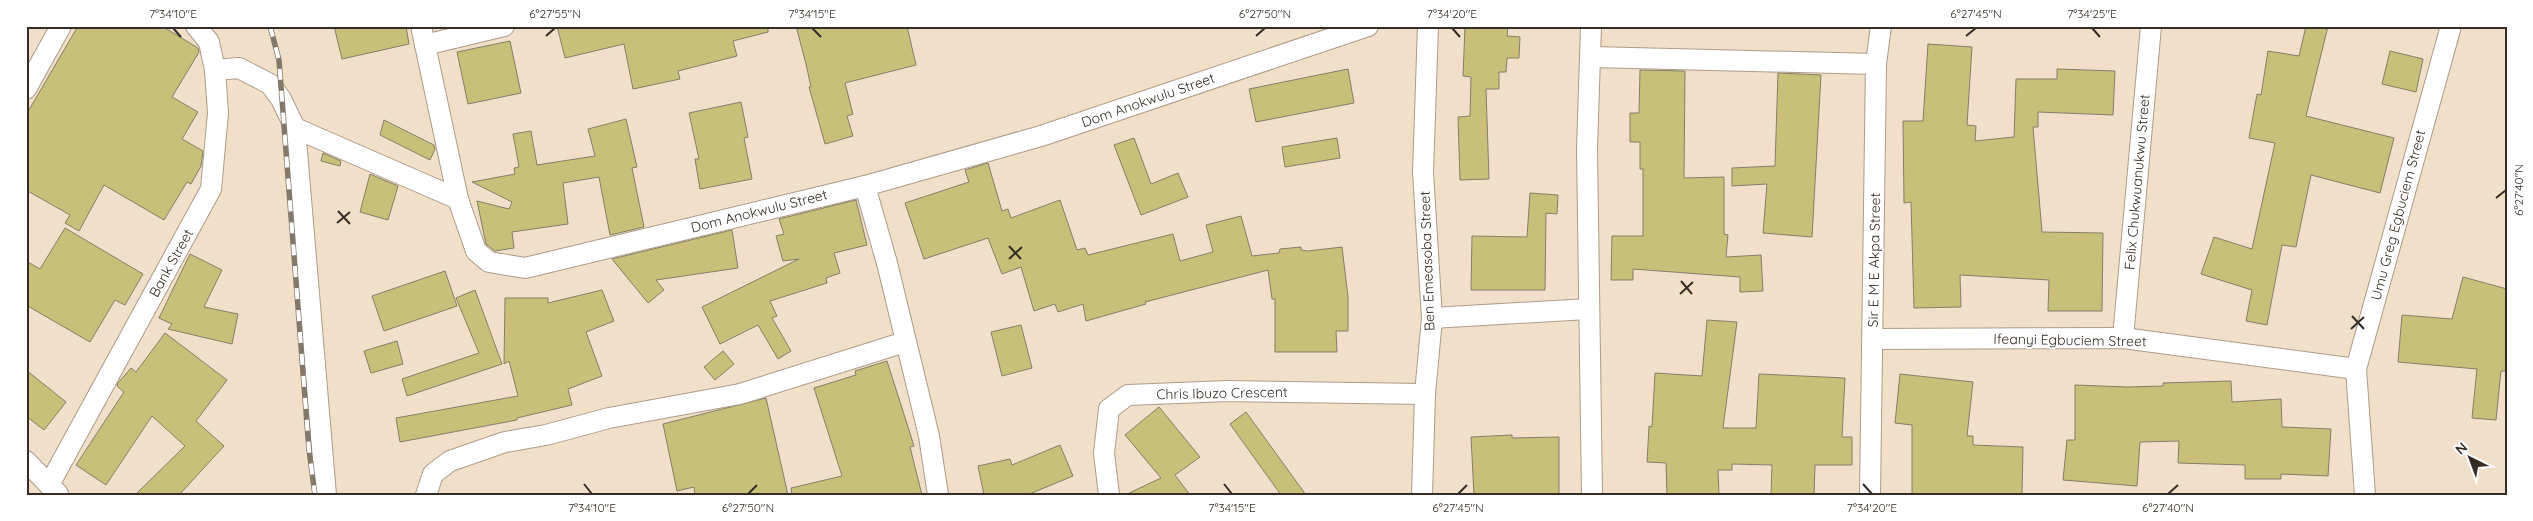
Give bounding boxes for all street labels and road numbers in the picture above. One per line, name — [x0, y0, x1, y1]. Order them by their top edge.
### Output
street label: Dom Anokwulu Street — [1079, 69, 1217, 131]
street label: Felix Chukwuanukwu Street — [2120, 93, 2154, 270]
street label: Umu Greg Egbuciem Street — [2367, 128, 2430, 302]
street label: Dom Anokwulu Street — [689, 185, 829, 237]
street label: Ben Emeasoba Street — [1416, 190, 1438, 331]
street label: Sir E M E Akpa Street — [1864, 192, 1884, 327]
street label: Bank Street — [145, 226, 197, 300]
street label: Ifeanyi Egbuciem Street — [1993, 330, 2147, 350]
street label: Chris Ibuzo Crescent — [1156, 383, 1288, 403]

